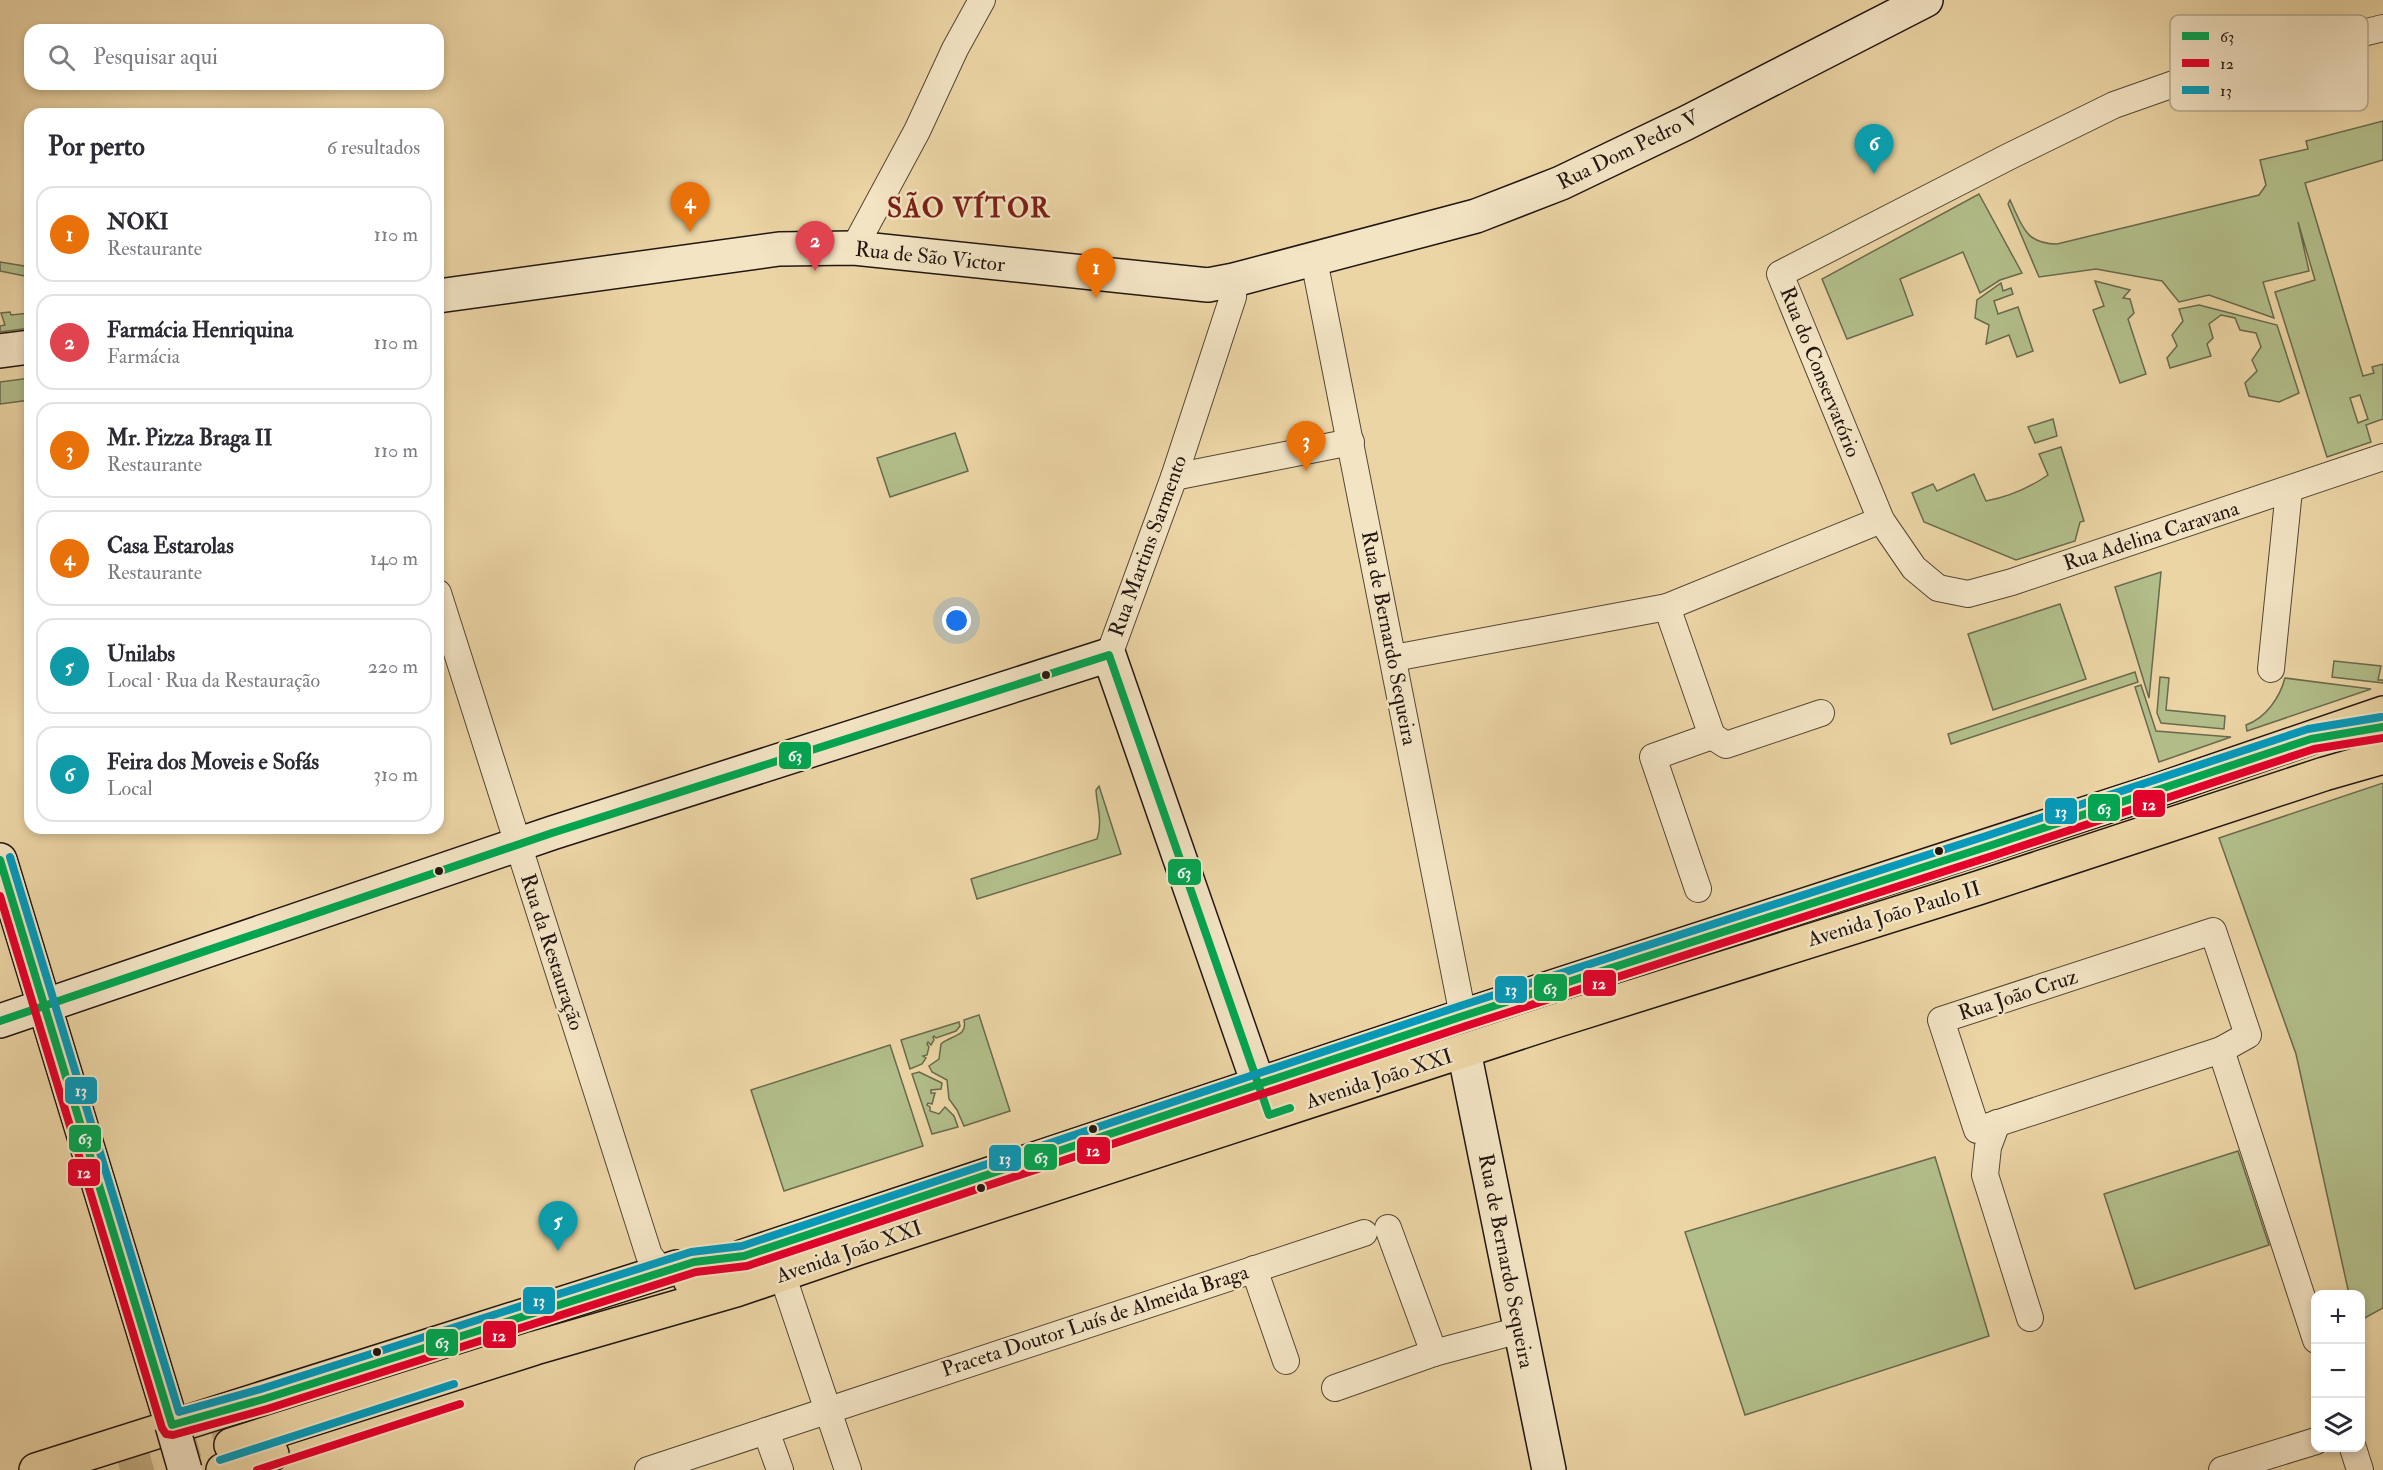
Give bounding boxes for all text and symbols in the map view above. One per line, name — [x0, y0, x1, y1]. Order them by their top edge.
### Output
legend — [2170, 15, 2368, 111]
search box — [24, 24, 444, 90]
text: 63 — [2220, 27, 2234, 47]
icon: search — [45, 41, 78, 74]
text: Pesquisar aqui — [93, 43, 218, 71]
text: 12 — [2220, 54, 2234, 74]
text: 13 — [2220, 81, 2232, 101]
street label: Rua Dom Pedro V — [1553, 103, 1704, 196]
pin: 6 — [1854, 124, 1894, 174]
text: Por perto — [48, 131, 145, 163]
text: 6 resultados — [327, 135, 420, 160]
pin: 4 — [670, 182, 710, 232]
district label: SÃO VÍTOR — [887, 190, 1051, 225]
text: NOKI — [107, 208, 168, 236]
text: 1 — [66, 222, 73, 247]
text: 110 m — [374, 222, 418, 247]
pin: 2 — [796, 222, 834, 271]
text: Restaurante — [107, 236, 202, 261]
street label: Rua de São Victor — [854, 236, 1006, 278]
pin: 1 — [1076, 248, 1116, 298]
street label: Rua do Conservatório — [1773, 283, 1867, 461]
text: Farmácia Henriquina — [107, 316, 293, 344]
text: 2 — [64, 330, 75, 355]
text: 110 m — [374, 330, 418, 355]
text: Farmácia — [107, 344, 180, 369]
pin: 3 — [1286, 422, 1326, 471]
text: Mr. Pizza Braga II — [107, 424, 272, 452]
text: 3 — [66, 438, 73, 463]
text: 110 m — [374, 438, 418, 463]
text: Restaurante — [107, 452, 202, 477]
street label: Rua Martins Sarmento — [1103, 452, 1193, 640]
street label: Rua Adelina Caravana — [2060, 495, 2243, 577]
street label: Rua de Bernardo Sequeira — [1355, 529, 1423, 748]
text: Casa Estarolas — [107, 532, 234, 560]
text: 4 — [64, 546, 75, 571]
text: 140 m — [370, 546, 418, 571]
text: Restaurante — [107, 560, 202, 585]
your location — [942, 606, 971, 635]
text: Unilabs — [107, 640, 175, 668]
text: 5 — [65, 654, 74, 679]
text: 220 m — [368, 654, 418, 679]
text: Local · Rua da Restauração — [107, 668, 320, 693]
unlabelled marker — [1040, 669, 1052, 681]
line badge: 63 — [778, 741, 812, 770]
text: 63 — [788, 746, 802, 766]
text: Feira dos Moveis e Sofás — [107, 748, 319, 776]
text: 6 — [64, 762, 75, 787]
text: 310 m — [373, 762, 418, 787]
text: Local — [107, 776, 153, 801]
line badge: 12 — [2132, 789, 2166, 818]
line badge: 63 — [2087, 793, 2121, 822]
text: 12 — [2142, 795, 2156, 815]
line badge: 13 — [2044, 797, 2078, 825]
text: 63 — [2097, 799, 2111, 819]
text: 13 — [2055, 802, 2067, 822]
unlabelled marker — [1933, 845, 1945, 857]
line badge: 63 — [1167, 858, 1202, 886]
text: 63 — [1177, 863, 1191, 883]
unlabelled marker — [433, 865, 445, 877]
street label: Rua da Restauração — [514, 870, 590, 1034]
street label: Avenida João Paulo II — [1803, 875, 1984, 953]
street label: Rua João Cruz — [1955, 963, 2081, 1027]
line badge: 12 — [1582, 969, 1617, 997]
line badge: 63 — [1533, 973, 1568, 1002]
text: 12 — [1592, 974, 1606, 994]
line badge: 13 — [1494, 975, 1528, 1004]
text: 63 — [1543, 979, 1557, 999]
text: 13 — [1505, 980, 1517, 1000]
street label: Avenida João XXI — [1301, 1043, 1456, 1116]
line badge: 13 — [64, 1076, 98, 1105]
text: 13 — [75, 1081, 87, 1101]
unlabelled marker — [1087, 1123, 1099, 1135]
line badge: 63 — [68, 1124, 102, 1153]
text: 63 — [78, 1129, 92, 1149]
line badge: 12 — [1076, 1136, 1111, 1165]
text: 12 — [1086, 1141, 1100, 1161]
line badge: 63 — [1023, 1143, 1058, 1171]
line badge: 13 — [988, 1144, 1022, 1172]
text: 63 — [1034, 1148, 1048, 1168]
text: 13 — [999, 1149, 1011, 1169]
street label: Rua de Bernardo Sequeira — [1472, 1152, 1540, 1371]
line badge: 12 — [67, 1158, 101, 1187]
text: 12 — [77, 1163, 91, 1183]
unlabelled marker — [975, 1182, 987, 1194]
pin: 5 — [538, 1202, 578, 1251]
street label: Avenida João XXI — [771, 1214, 926, 1290]
street label: Praceta Doutor Luís de Almeida Braga — [938, 1258, 1252, 1383]
line badge: 13 — [522, 1286, 556, 1315]
map controls — [2311, 1290, 2365, 1452]
button: + — [2311, 1290, 2365, 1344]
text: 13 — [533, 1291, 545, 1311]
line badge: 12 — [482, 1320, 517, 1349]
text: 12 — [492, 1326, 506, 1346]
line badge: 63 — [425, 1328, 459, 1357]
text: 63 — [435, 1333, 449, 1353]
button: − — [2311, 1344, 2365, 1398]
unlabelled marker — [371, 1346, 383, 1358]
button: layers — [2311, 1398, 2365, 1452]

